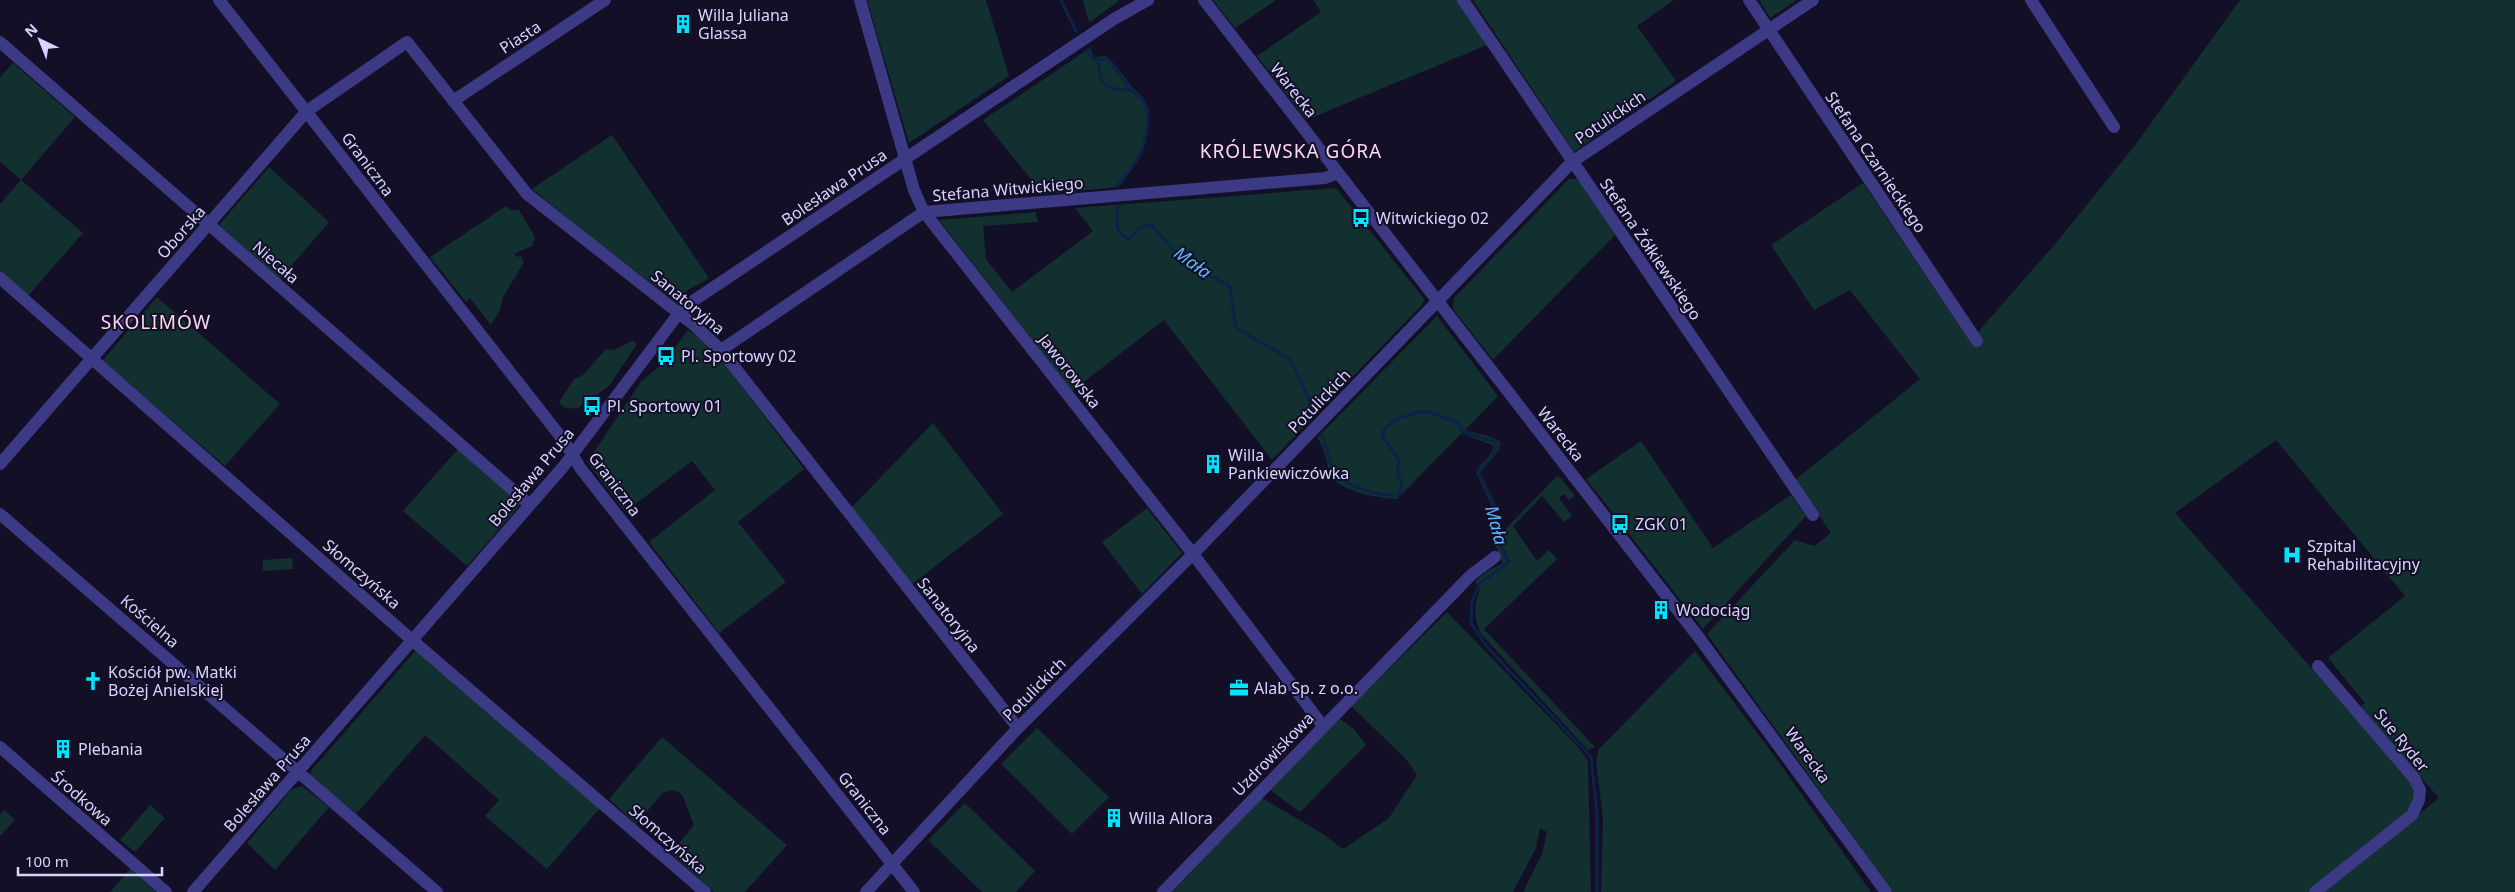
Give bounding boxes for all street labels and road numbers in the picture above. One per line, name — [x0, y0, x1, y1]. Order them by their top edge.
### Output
street label: Piasta — [495, 15, 545, 59]
street label: Warecka — [1266, 58, 1322, 122]
street label: Potulickich — [1570, 85, 1650, 149]
street label: Stefana Czarnieckiego — [1820, 87, 1932, 237]
street label: Graniczna — [337, 127, 399, 201]
street label: Bolesława Prusa — [777, 144, 891, 230]
street label: Stefana Witwickiego — [932, 171, 1084, 207]
street label: Stefana Żółkiewskiego — [1595, 174, 1707, 324]
street label: Oborska — [152, 201, 210, 263]
street label: Niecała — [248, 236, 304, 288]
street label: Sanatoryjna — [647, 265, 729, 339]
street label: Jaworowska — [1033, 328, 1106, 413]
street label: Potulickich — [1283, 364, 1355, 438]
street label: Warecka — [1533, 402, 1589, 466]
street label: Bolesława Prusa — [483, 423, 579, 531]
street label: Graniczna — [584, 447, 646, 521]
street label: Słomczyńska — [319, 534, 405, 614]
street label: Sanatoryjna — [913, 573, 985, 657]
street label: Kościelna — [116, 589, 184, 653]
street label: Potulickich — [998, 653, 1070, 725]
street label: Sue Ryder — [2370, 704, 2435, 777]
street label: Uzdrowiskowa — [1227, 707, 1319, 801]
street label: Warecka — [1780, 723, 1836, 787]
street label: Bolesława Prusa — [219, 730, 315, 836]
street label: Środkowa — [47, 765, 117, 831]
street label: Graniczna — [833, 767, 897, 839]
street label: Słomczyńska — [625, 799, 711, 879]

